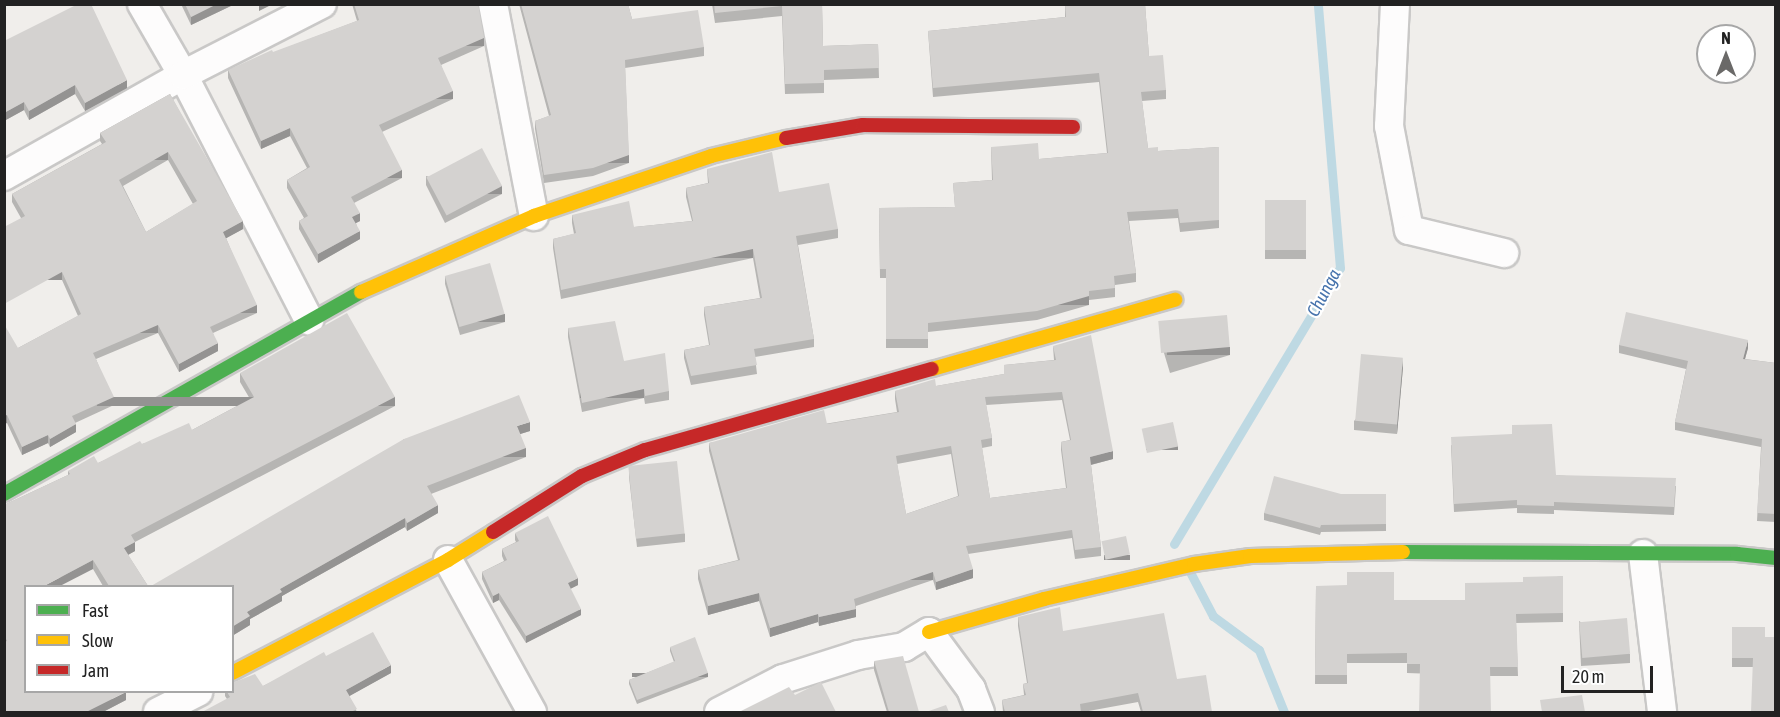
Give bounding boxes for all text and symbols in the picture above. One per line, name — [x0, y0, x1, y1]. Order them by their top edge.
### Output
north arrow — [1696, 24, 1756, 84]
text: N — [1721, 29, 1731, 47]
water label: Chunga — [1303, 266, 1345, 320]
legend — [24, 585, 234, 693]
text: Fast — [82, 600, 109, 621]
text: Slow — [82, 630, 113, 651]
scale bar — [1564, 654, 1656, 692]
text: Jam — [82, 660, 109, 681]
text: 20 m — [1572, 666, 1604, 687]

